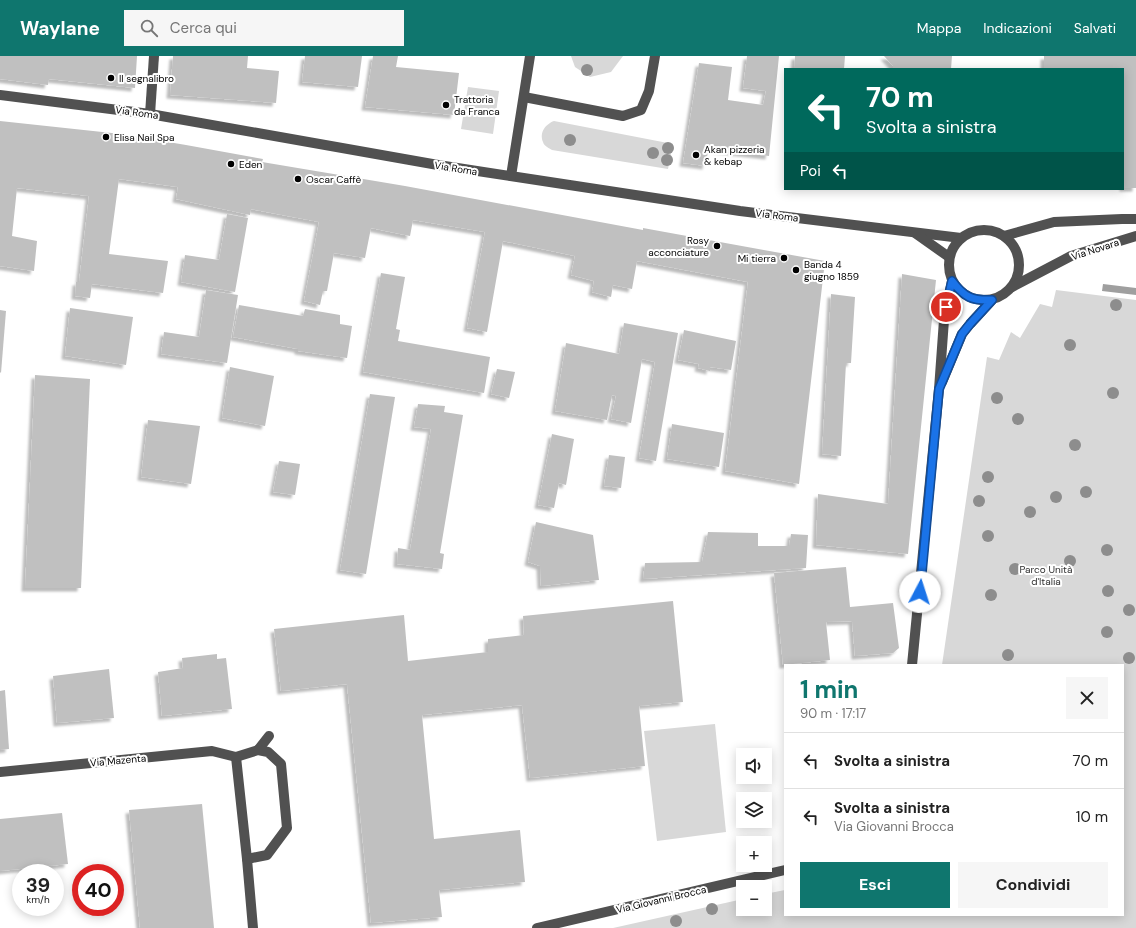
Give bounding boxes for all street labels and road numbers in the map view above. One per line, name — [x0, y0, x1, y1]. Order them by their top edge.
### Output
street label: Via Roma — [115, 103, 159, 122]
street label: Via Roma — [434, 159, 478, 178]
street label: Via Roma — [755, 206, 799, 225]
street label: Via Novara — [1070, 236, 1121, 263]
street label: Via Mazenta — [89, 752, 147, 769]
street label: Via Giovanni Brocca — [615, 883, 707, 916]

